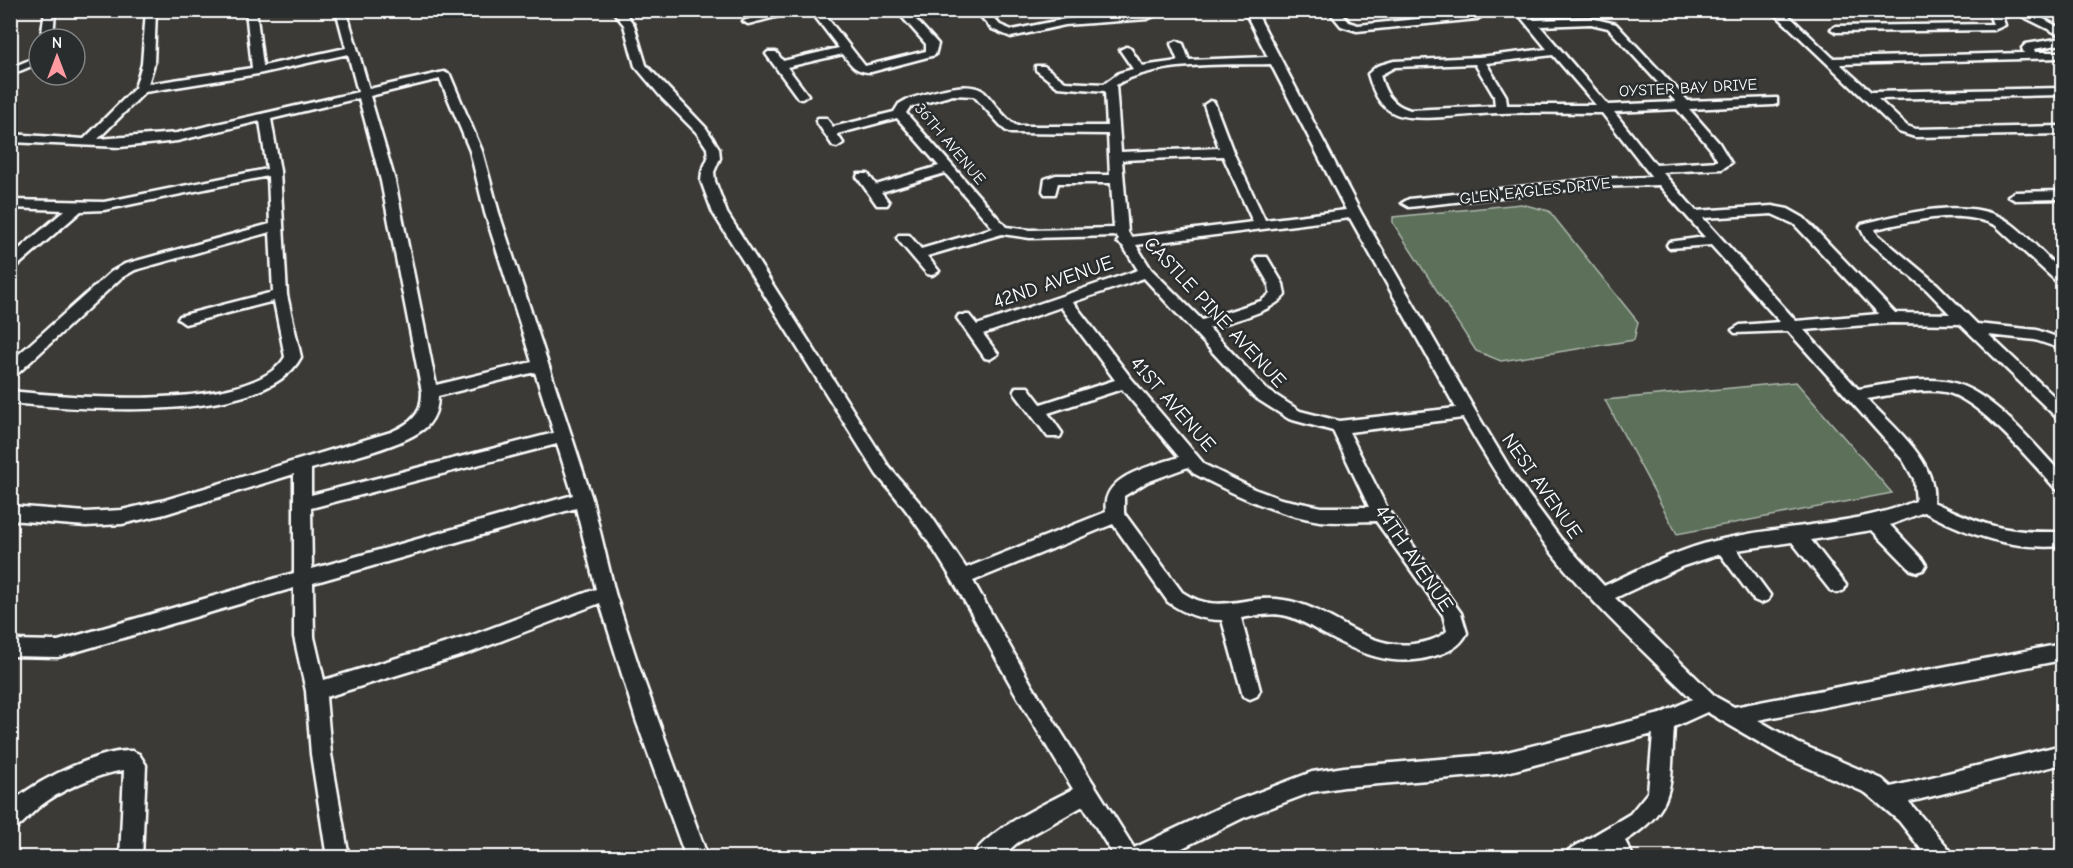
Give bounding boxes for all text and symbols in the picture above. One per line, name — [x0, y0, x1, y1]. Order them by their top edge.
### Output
north arrow — [27, 27, 87, 87]
text: N — [52, 34, 62, 52]
street label: OYSTER BAY DRIVE — [1619, 75, 1758, 101]
street label: 36TH AVENUE — [911, 100, 989, 188]
street label: GLEN EAGLES DRIVE — [1459, 174, 1611, 208]
street label: CASTLE PINE AVENUE — [1139, 232, 1291, 392]
street label: 42ND AVENUE — [990, 251, 1116, 313]
street label: 41ST AVENUE — [1126, 352, 1220, 456]
street label: NESI AVENUE — [1497, 429, 1587, 543]
street label: 44TH AVENUE — [1370, 500, 1458, 616]

